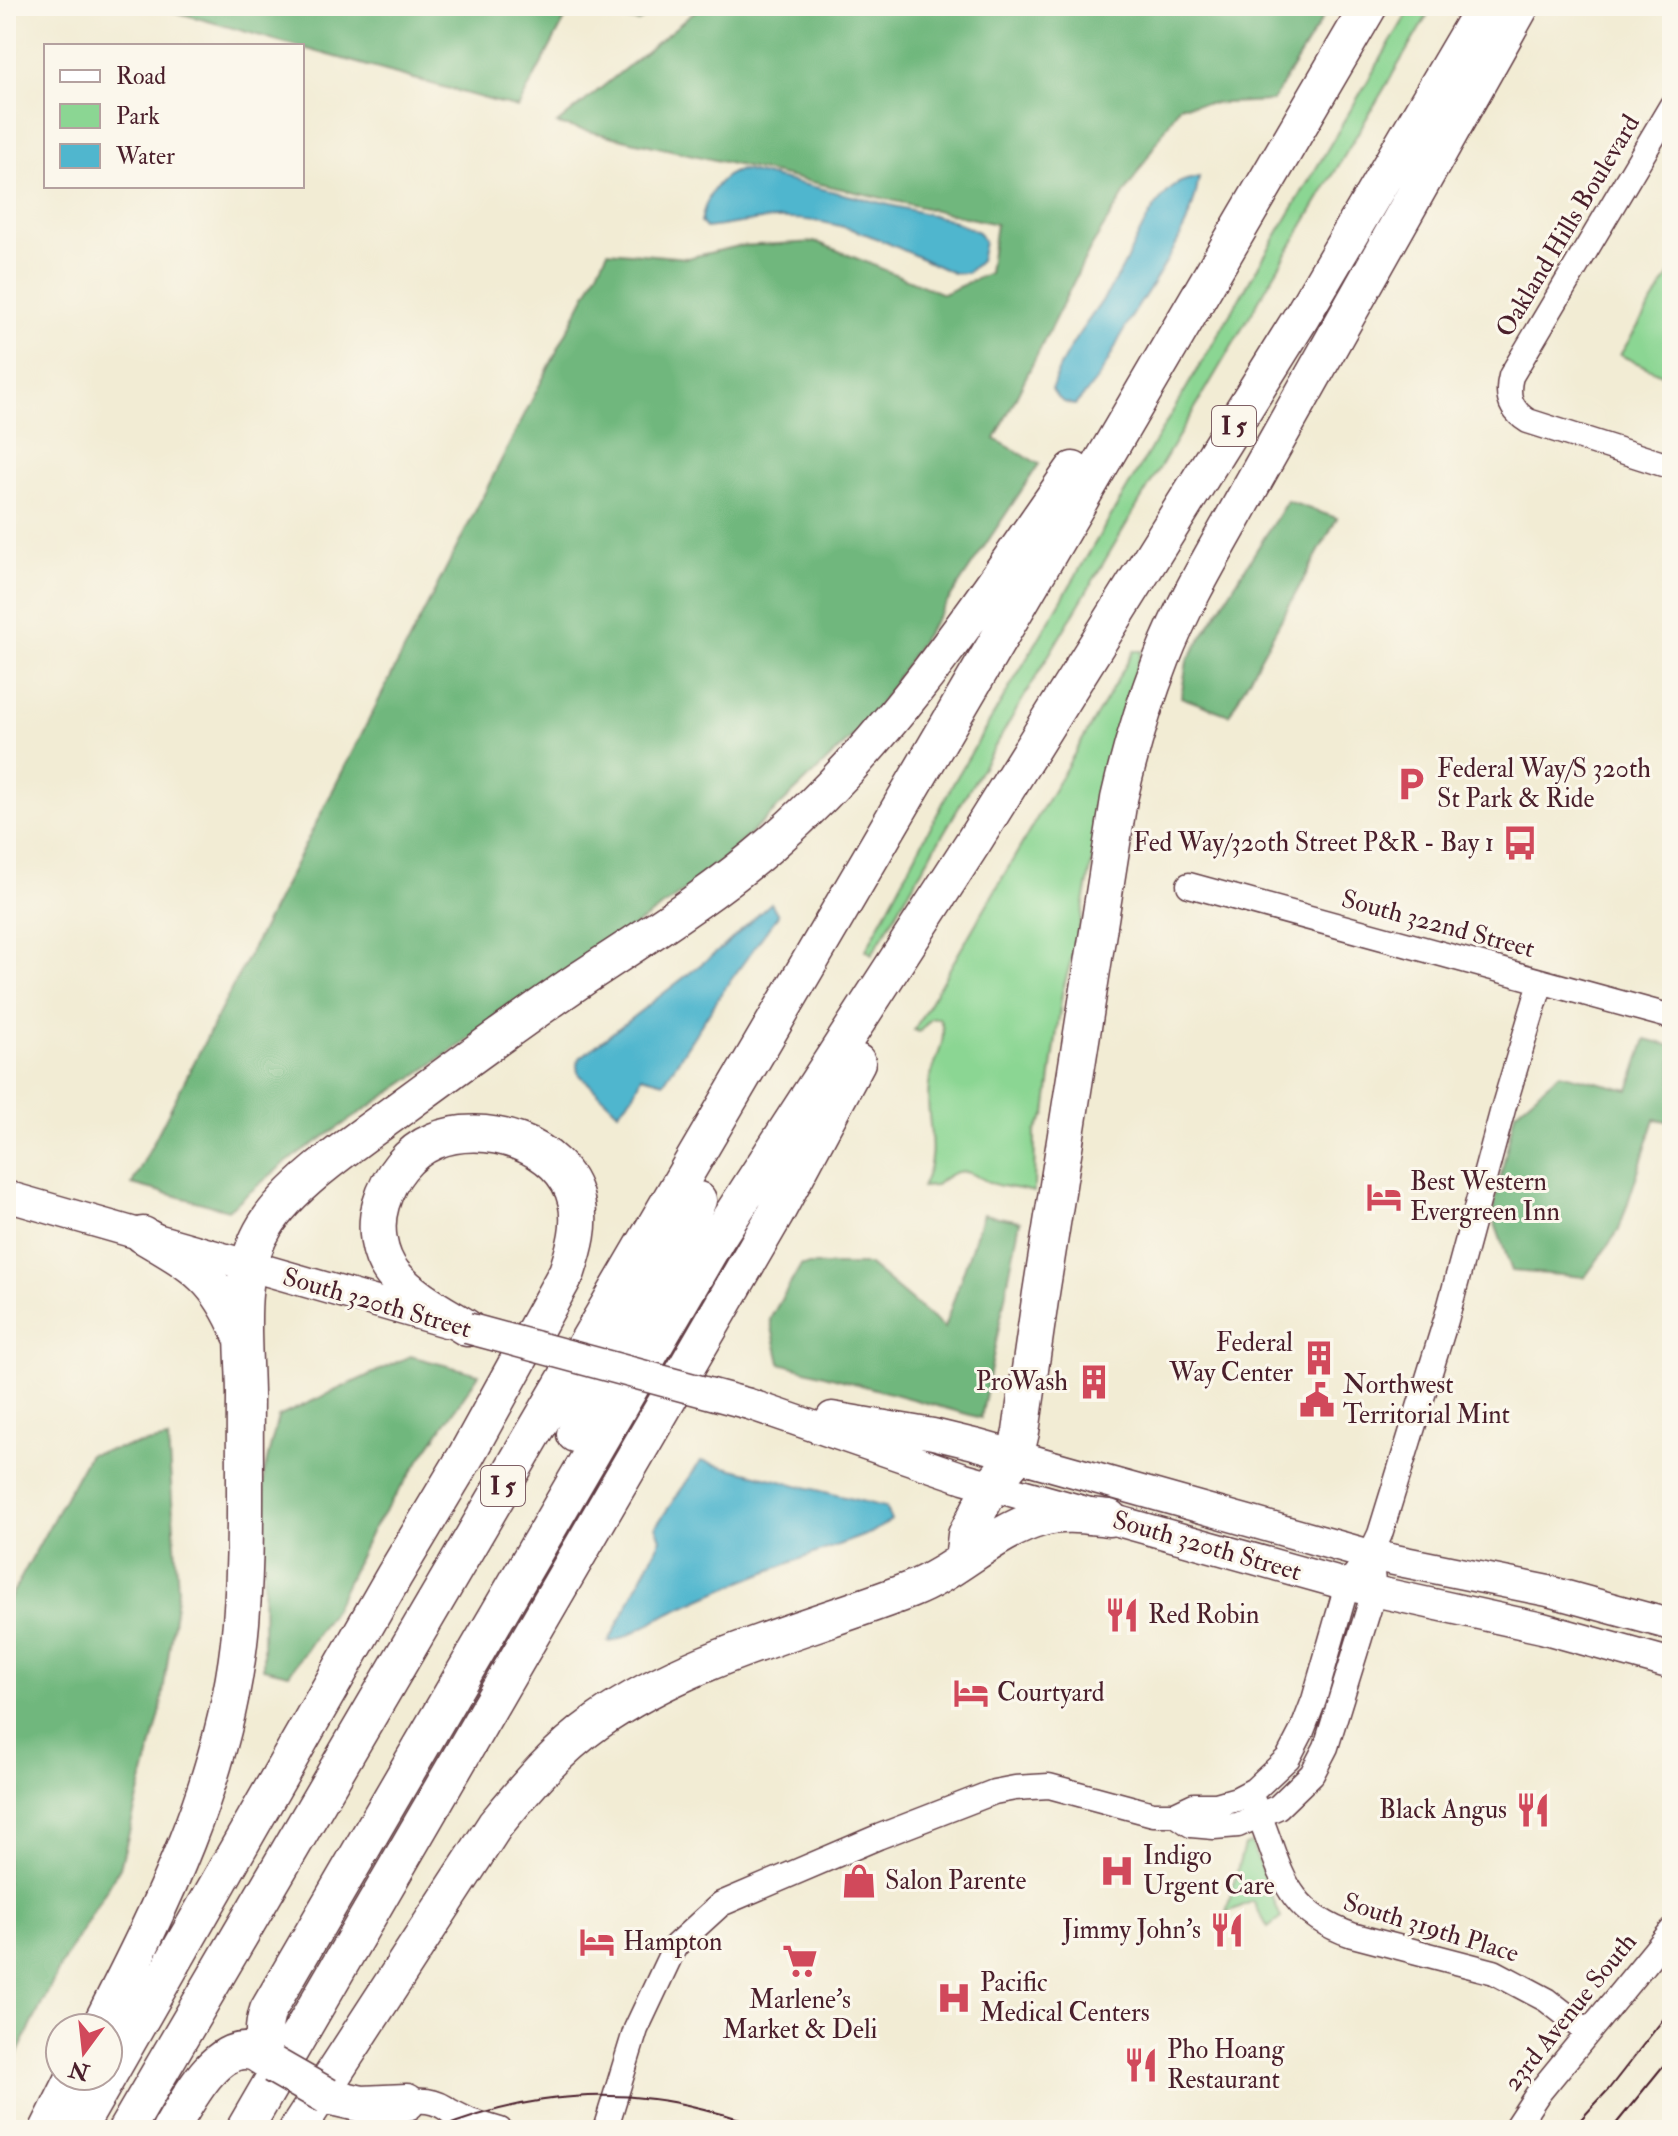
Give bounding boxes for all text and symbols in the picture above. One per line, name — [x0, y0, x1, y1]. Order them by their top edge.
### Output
legend — [44, 44, 304, 188]
text: Road — [116, 61, 166, 92]
text: Park — [116, 101, 160, 132]
street label: Oakland Hills Boulevard — [1489, 109, 1647, 343]
text: Water — [115, 141, 175, 172]
road number: I 5 — [1212, 406, 1256, 446]
place label: Federal Way/S 320th St Park & Ride — [1437, 753, 1651, 815]
parking icon: Federal Way/S 320th St Park & Ride — [1392, 765, 1430, 803]
bus stop icon: Fed Way/320th Street P&R - Bay 1 — [1501, 824, 1539, 862]
place label: Fed Way/320th Street P&R - Bay 1 — [1133, 827, 1494, 859]
street label: South 322nd Street — [1338, 883, 1538, 965]
place label: Best Western Evergreen Inn — [1410, 1166, 1560, 1228]
hotel icon: Best Western Evergreen Inn — [1365, 1178, 1403, 1216]
street label: South 320th Street — [279, 1261, 475, 1345]
place label: Federal Way Center — [1168, 1327, 1293, 1389]
building icon: Federal Way Center — [1300, 1339, 1338, 1377]
building icon: ProWash — [1075, 1363, 1113, 1401]
place label: ProWash — [976, 1366, 1068, 1398]
place label: Northwest Territorial Mint — [1343, 1369, 1510, 1431]
public building icon: Northwest Territorial Mint — [1298, 1381, 1336, 1419]
road number: I 5 — [481, 1466, 525, 1506]
street label: South 320th Street — [1109, 1504, 1305, 1588]
restaurant icon: Red Robin — [1103, 1596, 1141, 1634]
place label: Red Robin — [1148, 1599, 1259, 1631]
hotel icon: Courtyard — [952, 1674, 990, 1712]
place label: Courtyard — [997, 1677, 1105, 1709]
restaurant icon: Black Angus — [1514, 1791, 1552, 1829]
place label: Black Angus — [1379, 1794, 1507, 1826]
place label: Indigo Urgent Care — [1143, 1840, 1275, 1902]
hospital icon: Indigo Urgent Care — [1098, 1852, 1136, 1890]
shop icon: Salon Parente — [840, 1862, 878, 1900]
place label: Salon Parente — [885, 1865, 1027, 1897]
street label: South 319th Place — [1339, 1886, 1523, 1970]
restaurant icon: Jimmy John's — [1208, 1911, 1246, 1949]
place label: Jimmy John's — [1061, 1914, 1201, 1946]
hotel icon: Hampton — [578, 1923, 616, 1961]
place label: Hampton — [623, 1926, 723, 1959]
street label: 23rd Avenue South — [1496, 1926, 1644, 2098]
supermarket icon: Marlene's Market & Deli — [781, 1942, 819, 1980]
place label: Pacific Medical Centers — [980, 1967, 1150, 2029]
hospital icon: Pacific Medical Centers — [935, 1979, 973, 2017]
place label: Marlene's Market & Deli — [723, 1984, 878, 2046]
north arrow — [44, 2012, 124, 2092]
place label: Pho Hoang Restaurant — [1167, 2034, 1285, 2096]
restaurant icon: Pho Hoang Restaurant — [1122, 2046, 1160, 2084]
text: N — [66, 2054, 93, 2087]

